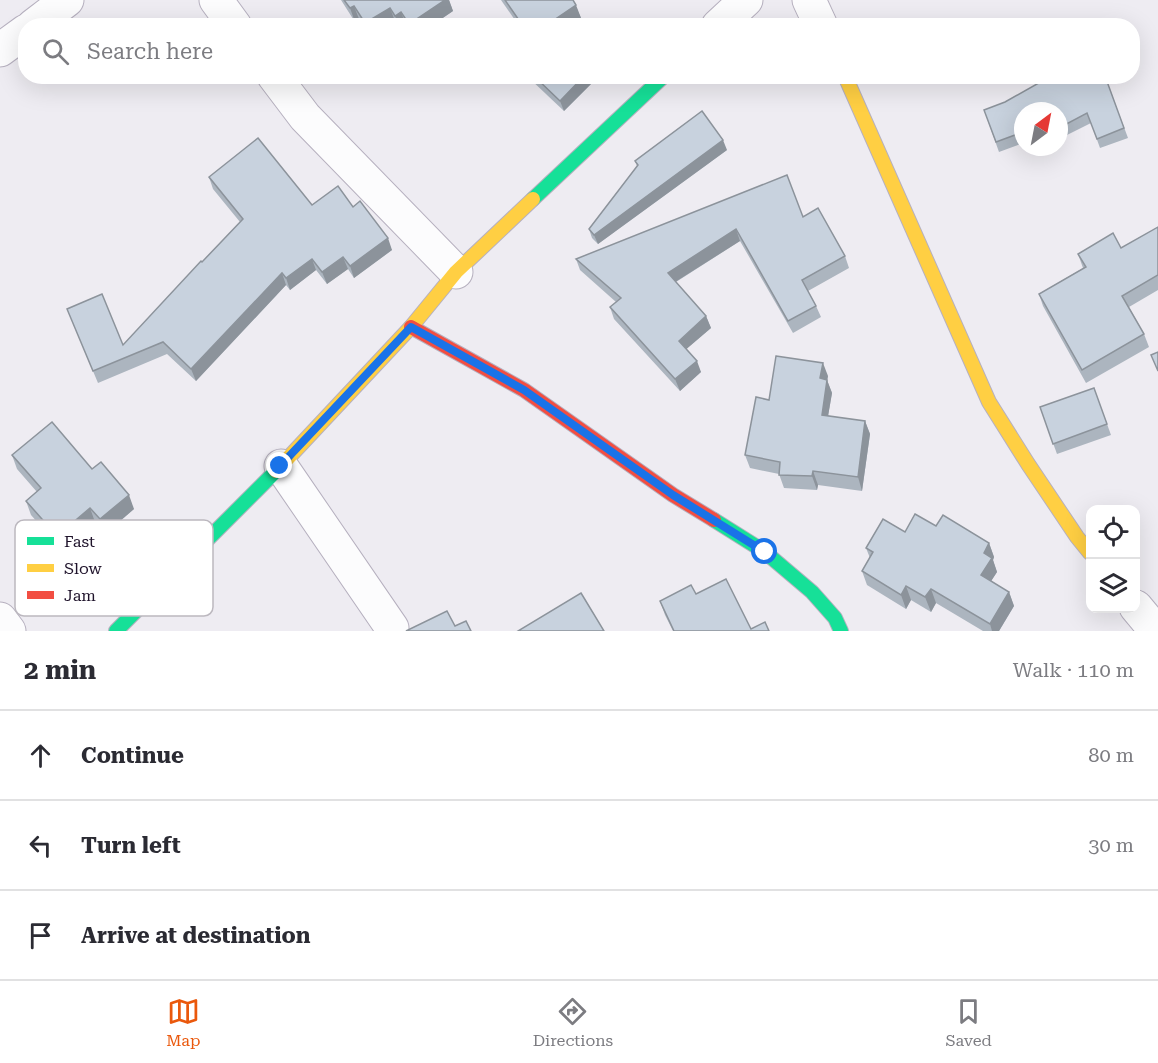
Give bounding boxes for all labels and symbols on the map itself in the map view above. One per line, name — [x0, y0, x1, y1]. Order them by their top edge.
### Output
north arrow — [1014, 102, 1068, 156]
route end — [266, 452, 292, 478]
legend — [15, 520, 213, 616]
text: Fast — [64, 532, 95, 551]
route start — [751, 538, 777, 564]
text: Slow — [64, 559, 102, 578]
text: Jam — [64, 586, 96, 605]

